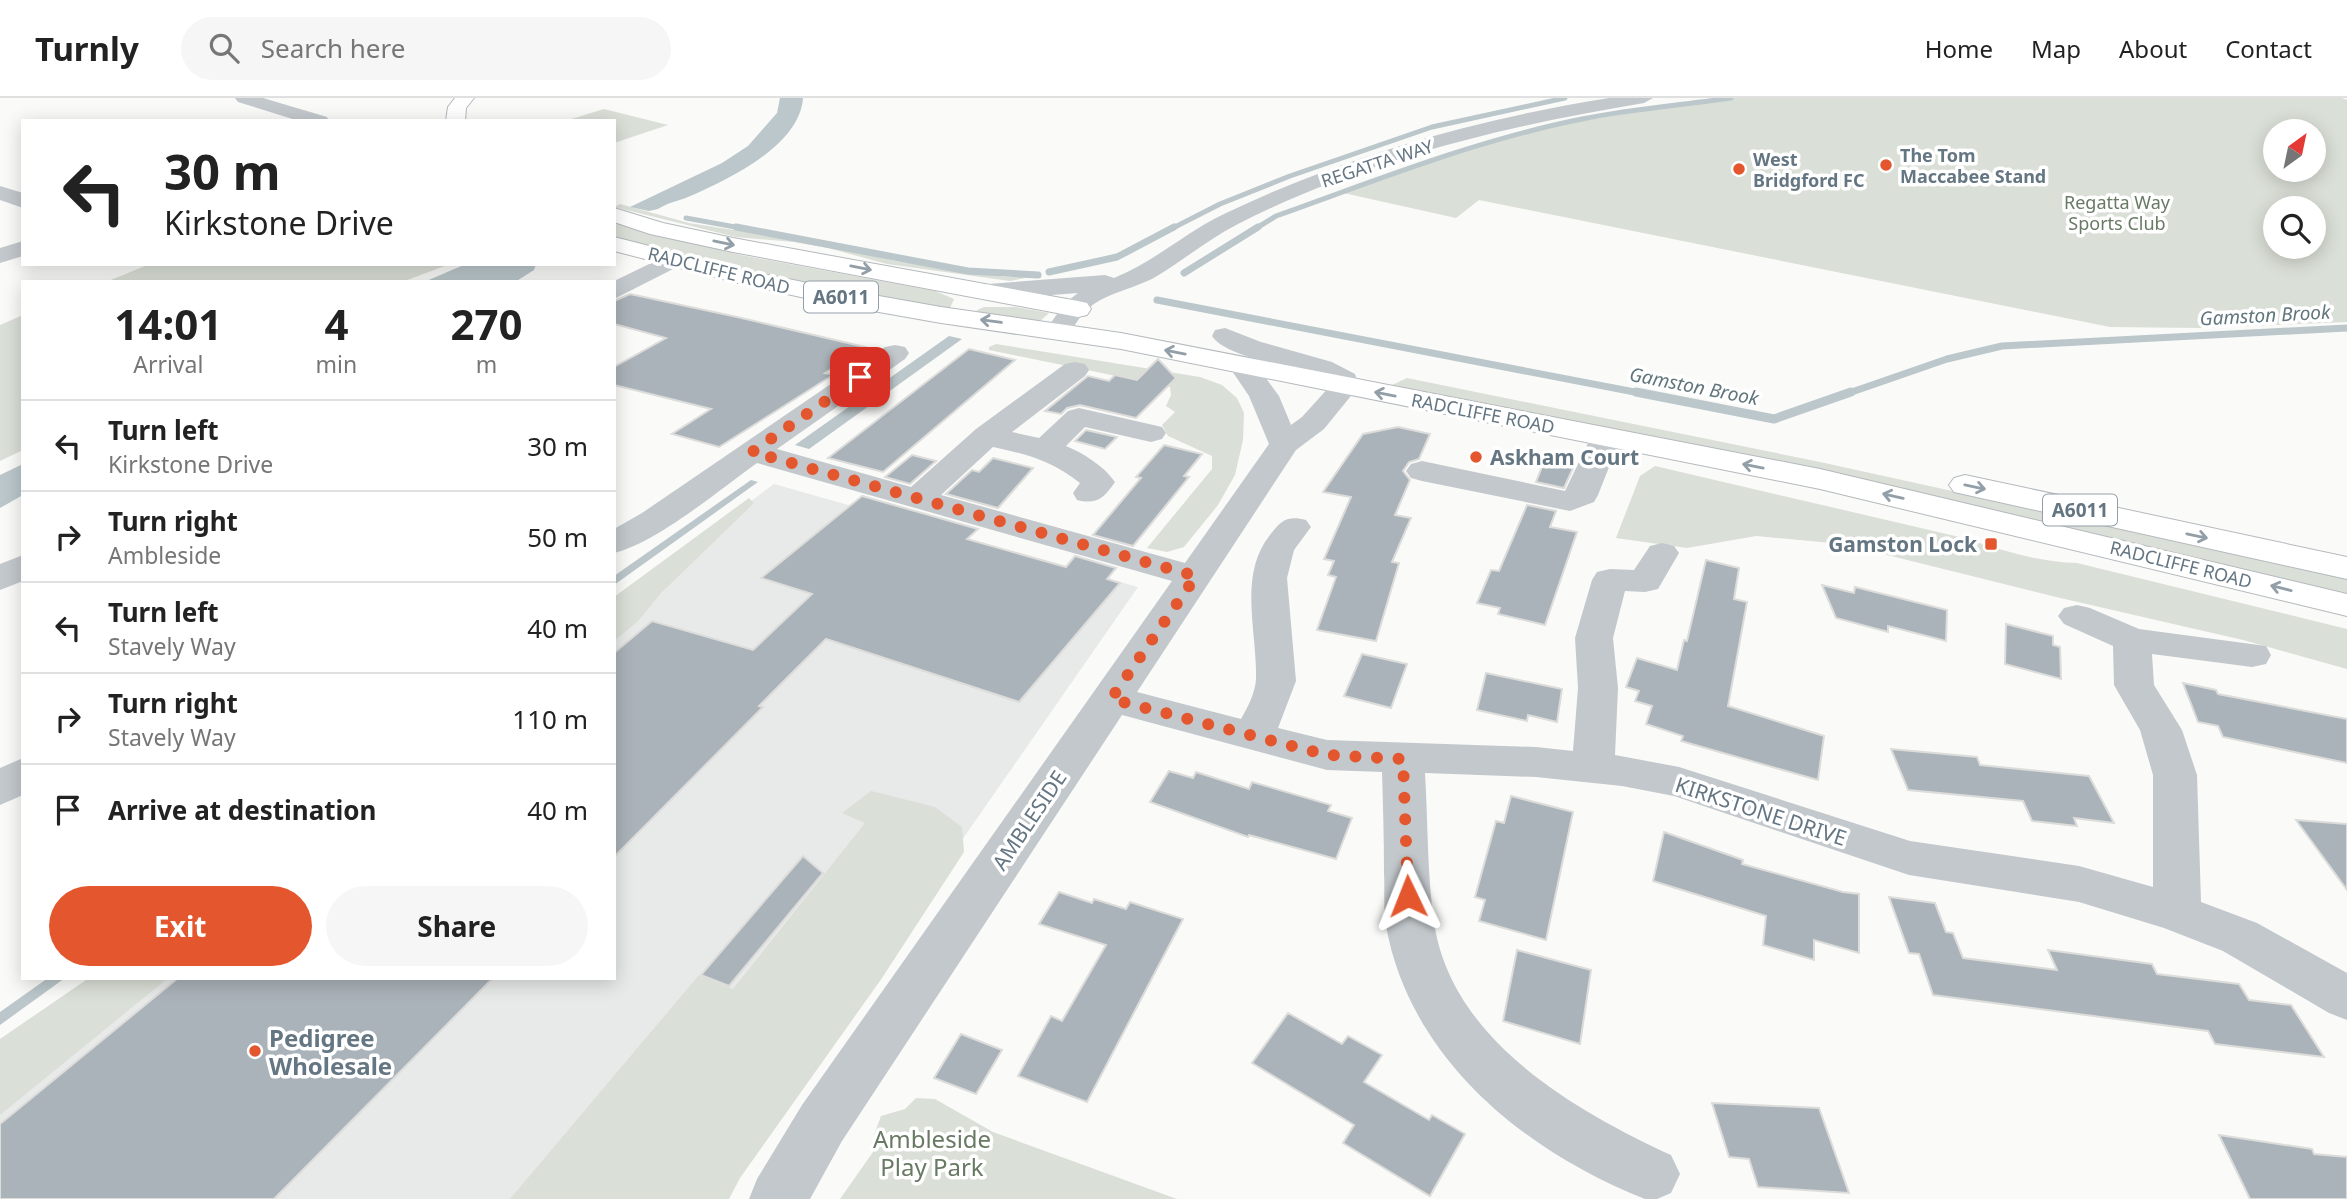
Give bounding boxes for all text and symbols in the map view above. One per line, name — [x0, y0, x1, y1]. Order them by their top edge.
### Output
search box — [181, 17, 671, 80]
text: Turnly — [35, 26, 139, 71]
icon: search — [205, 29, 243, 67]
text: Search here — [261, 30, 405, 66]
text: Home — [1925, 32, 1993, 65]
text: Map — [2031, 32, 2081, 65]
text: About — [2119, 32, 2187, 65]
text: Contact — [2225, 32, 2312, 65]
north arrow — [2263, 119, 2326, 182]
map controls — [2263, 119, 2326, 259]
street label: REGATTA WAY — [1318, 133, 1437, 192]
text: 30 m — [164, 138, 281, 204]
place label: The Tom Maccabee Stand — [1900, 143, 2046, 188]
icon: left — [49, 147, 140, 238]
place label: West Bridgford FC — [1753, 147, 1865, 192]
marker: The Tom Maccabee Stand — [1878, 157, 1894, 173]
marker: West Bridgford FC — [1731, 161, 1747, 177]
park label: Regatta Way Sports Club — [2064, 190, 2171, 235]
button: search — [2263, 196, 2326, 259]
text: Kirkstone Drive — [164, 201, 394, 244]
one-way arrow — [712, 237, 735, 251]
street label: RADCLIFFE ROAD — [645, 241, 793, 299]
one-way arrow — [849, 262, 872, 276]
road number: A6011 — [804, 281, 878, 312]
text: 14:01 — [114, 295, 222, 352]
text: 4 — [324, 295, 348, 352]
text: 270 — [451, 295, 523, 352]
water label: Gamston Brook — [2199, 299, 2332, 331]
one-way arrow — [980, 315, 1003, 328]
one-way arrow — [1164, 344, 1187, 358]
pin — [830, 347, 890, 407]
text: Arrival — [133, 348, 203, 380]
text: min — [316, 348, 357, 380]
text: m — [476, 348, 497, 380]
icon: arrive — [841, 358, 879, 396]
water label: Gamston Brook — [1627, 361, 1761, 411]
one-way arrow — [1374, 387, 1397, 400]
street label: RADCLIFFE ROAD — [1409, 387, 1557, 439]
text: Turn left — [108, 412, 219, 448]
icon: left — [49, 427, 87, 465]
text: 30 m — [527, 428, 588, 464]
place label: Askham Court — [1490, 443, 1639, 471]
text: Kirkstone Drive — [108, 448, 273, 480]
marker: Askham Court — [1468, 449, 1484, 465]
one-way arrow — [1742, 459, 1765, 472]
one-way arrow — [1963, 481, 1986, 495]
one-way arrow — [1882, 489, 1905, 502]
road number: A6011 — [2043, 494, 2117, 526]
text: Turn right — [108, 503, 238, 539]
icon: right — [49, 518, 87, 556]
text: 50 m — [527, 519, 588, 555]
place label: Gamston Lock — [1828, 530, 1978, 558]
one-way arrow — [2185, 530, 2208, 543]
street label: RADCLIFFE ROAD — [2107, 535, 2255, 593]
marker: Gamston Lock — [1983, 536, 1999, 552]
text: Ambleside — [108, 539, 221, 571]
one-way arrow — [2270, 581, 2293, 594]
text: Turn left — [108, 594, 219, 630]
icon: left — [49, 609, 87, 647]
text: 40 m — [527, 610, 588, 646]
text: Stavely Way — [108, 630, 236, 662]
text: Turn right — [108, 685, 238, 721]
icon: right — [49, 700, 87, 738]
text: 110 m — [512, 701, 588, 737]
text: Stavely Way — [108, 721, 236, 753]
street label: AMBLESIDE — [985, 765, 1073, 875]
street label: KIRKSTONE DRIVE — [1672, 770, 1850, 852]
icon: arrive — [49, 791, 87, 829]
text: Arrive at destination — [108, 792, 377, 828]
text: 40 m — [527, 792, 588, 828]
position arrow — [1371, 859, 1445, 933]
button: Exit — [49, 886, 312, 966]
button: Share — [326, 886, 588, 966]
place label: Pedigree Wholesale — [269, 1021, 392, 1082]
marker: Pedigree Wholesale — [247, 1043, 263, 1059]
park label: Ambleside Play Park — [873, 1122, 991, 1183]

